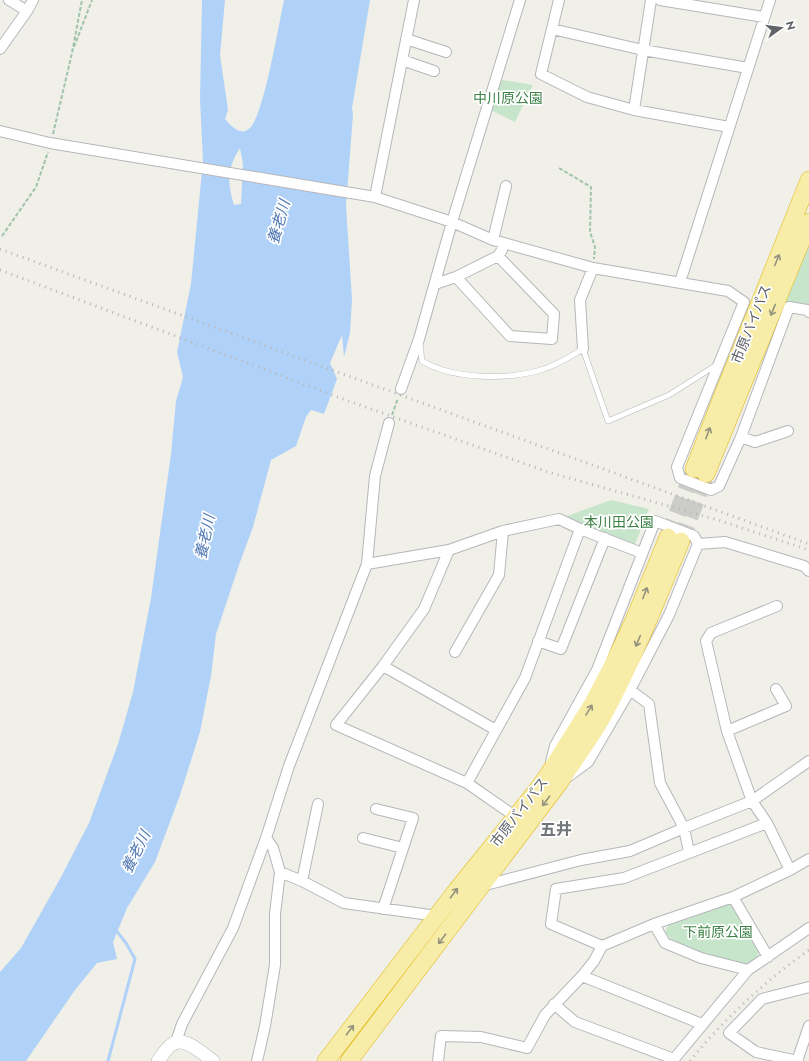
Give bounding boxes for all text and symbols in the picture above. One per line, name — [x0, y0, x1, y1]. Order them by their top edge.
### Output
north arrow — [761, 8, 801, 48]
text: N — [782, 19, 800, 32]
park label: 中川原公園 — [473, 88, 543, 108]
water label: 養老川 — [262, 195, 296, 247]
one-way arrow — [773, 254, 781, 266]
street label: 市原バイパス — [726, 281, 776, 367]
one-way arrow — [769, 303, 777, 315]
one-way arrow — [704, 427, 712, 439]
water label: 養老川 — [190, 511, 221, 561]
park label: 本川田公園 — [584, 512, 654, 532]
one-way arrow — [641, 587, 649, 599]
one-way arrow — [634, 635, 642, 647]
one-way arrow — [585, 705, 593, 716]
street label: 市原バイパス — [485, 773, 553, 851]
one-way arrow — [541, 796, 550, 807]
district label: 五井 — [540, 818, 572, 841]
water label: 養老川 — [116, 825, 157, 877]
one-way arrow — [450, 888, 459, 899]
park label: 下前原公園 — [683, 922, 753, 942]
one-way arrow — [438, 933, 446, 944]
one-way arrow — [345, 1025, 354, 1036]

